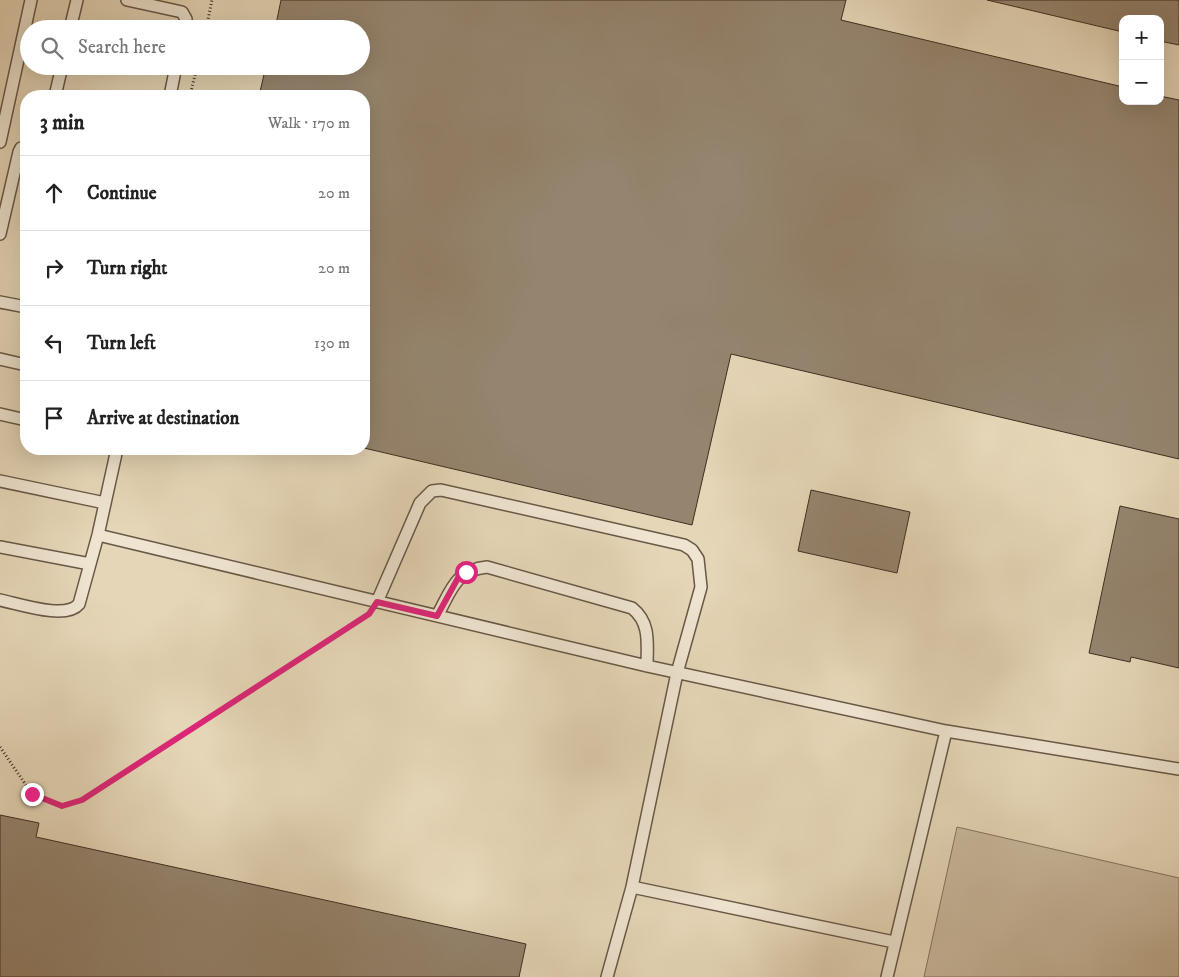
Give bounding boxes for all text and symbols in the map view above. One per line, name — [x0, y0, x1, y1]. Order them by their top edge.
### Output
map controls — [1119, 15, 1164, 105]
button: + — [1119, 15, 1164, 60]
search box — [20, 20, 370, 75]
icon: search — [38, 34, 66, 62]
text: Search here — [78, 36, 166, 59]
button: − — [1119, 60, 1164, 105]
text: 3 min — [40, 110, 85, 136]
text: Walk · 170 m — [268, 113, 350, 133]
icon: ahead — [40, 179, 68, 207]
text: Continue — [87, 182, 157, 205]
text: 20 m — [318, 183, 350, 203]
icon: right — [40, 254, 68, 282]
text: Turn right — [87, 257, 167, 280]
text: 20 m — [318, 258, 350, 278]
icon: left — [40, 329, 68, 357]
text: Turn left — [87, 332, 156, 355]
text: 130 m — [314, 333, 350, 353]
icon: arrive — [40, 404, 68, 432]
text: Arrive at destination — [87, 407, 239, 430]
route start — [455, 561, 478, 584]
route end — [21, 783, 44, 806]

